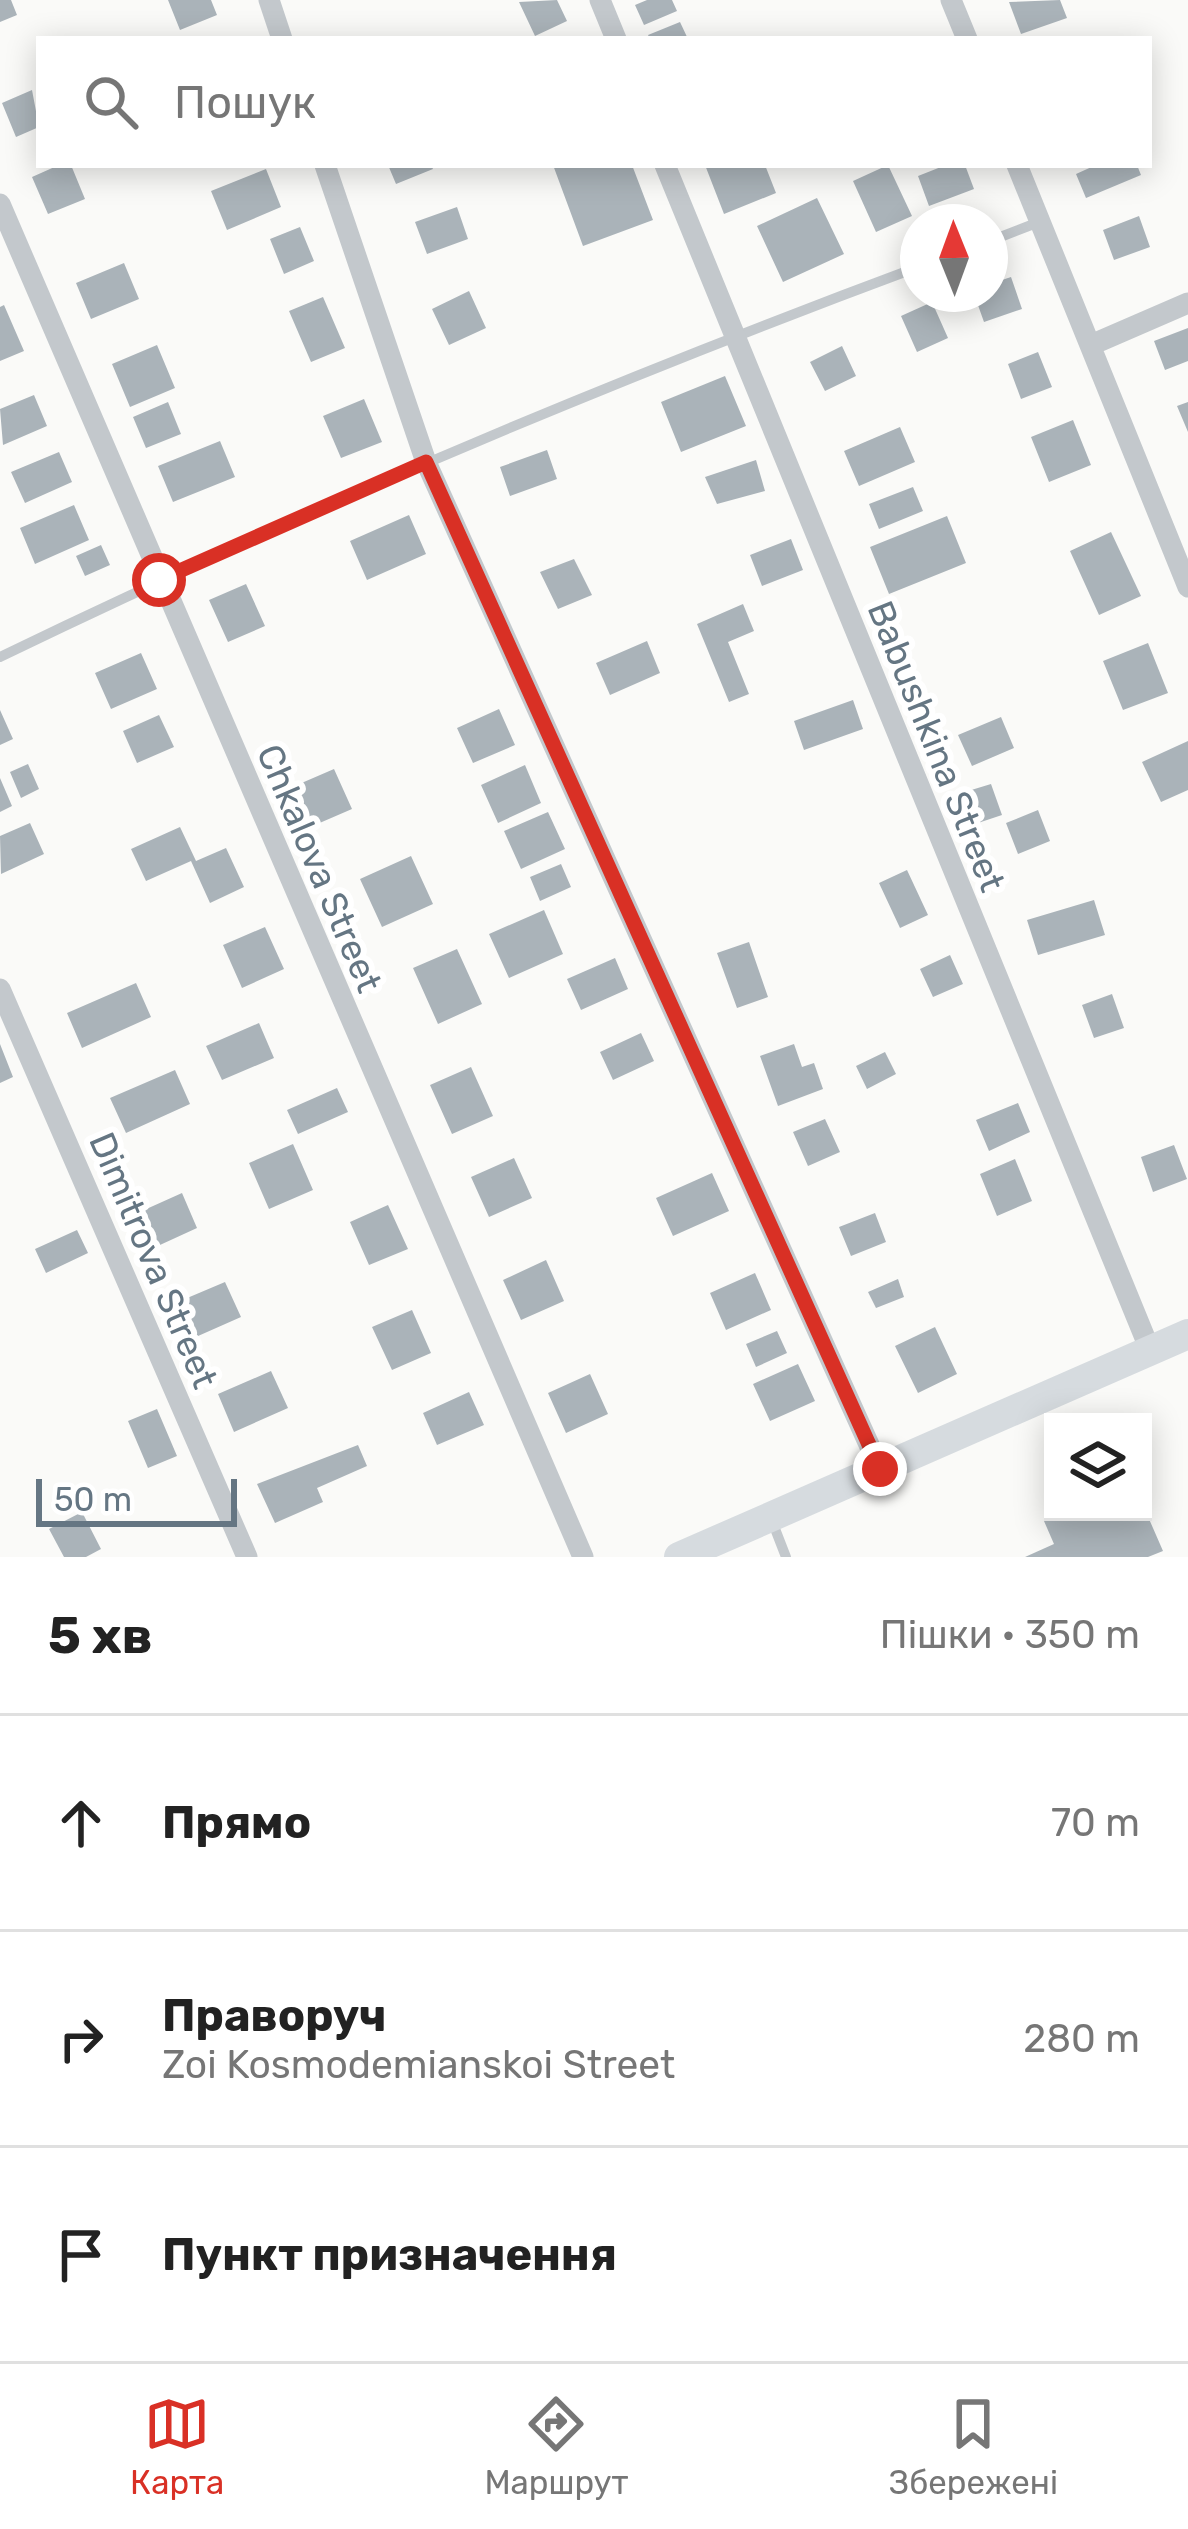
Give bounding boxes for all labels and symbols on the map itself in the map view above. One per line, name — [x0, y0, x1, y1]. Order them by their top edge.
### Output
north arrow — [900, 204, 1008, 312]
route start — [132, 553, 186, 607]
street label: Babushkina Street — [859, 595, 1014, 898]
street label: Chkalova Street — [248, 738, 391, 998]
street label: Dimitrova Street — [80, 1126, 227, 1395]
route end — [853, 1442, 907, 1496]
scale bar — [36, 1473, 237, 1526]

